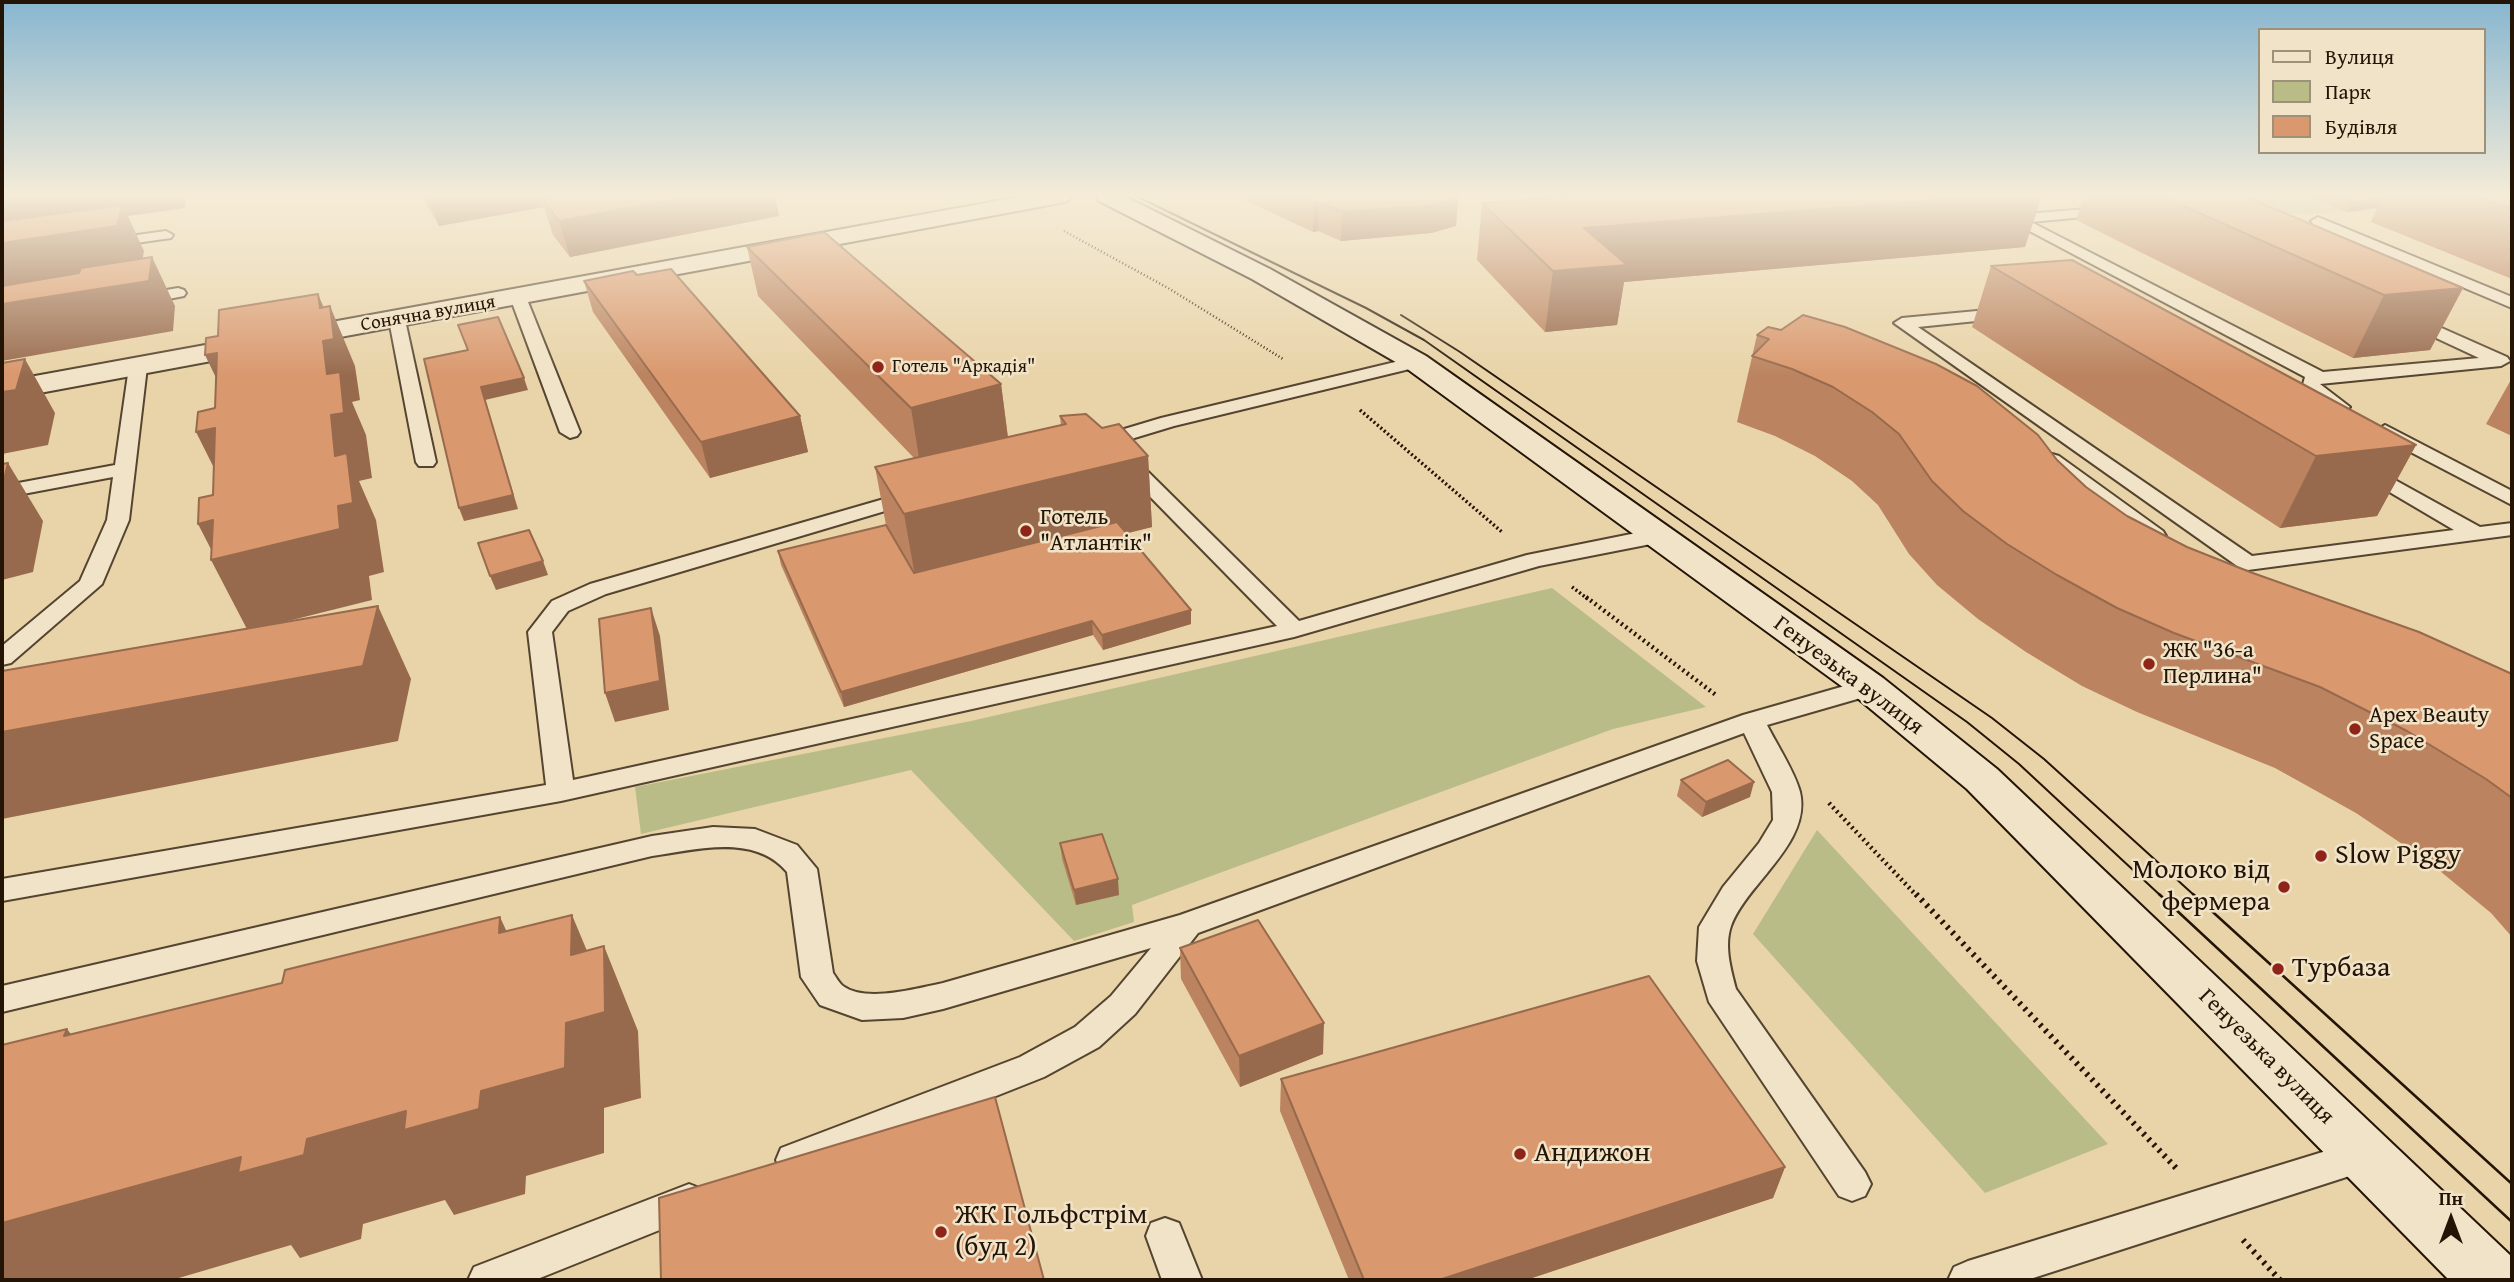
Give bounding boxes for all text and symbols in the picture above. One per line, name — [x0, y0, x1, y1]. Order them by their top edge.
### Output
legend — [2258, 28, 2486, 154]
text: Вулиця — [2325, 41, 2394, 72]
text: Парк — [2325, 76, 2371, 107]
text: Будівля — [2325, 111, 2397, 142]
street label: Сонячна вулиця — [359, 291, 497, 337]
place label: Готель "Аркадія" — [892, 356, 1035, 378]
marker: Готель "Аркадія" — [870, 359, 886, 375]
place label: Готель "Атлантік" — [1040, 504, 1152, 558]
marker: Готель "Атлантік" — [1018, 523, 1034, 539]
street label: Генуезька вулиця — [1768, 611, 1928, 741]
place label: ЖК "36-а Перлина" — [2163, 637, 2262, 691]
marker: ЖК "36-а Перлина" — [2141, 656, 2157, 672]
place label: Apex Beauty Space — [2369, 702, 2489, 756]
marker: Apex Beauty Space — [2347, 721, 2363, 737]
place label: Slow Piggy — [2335, 839, 2461, 873]
marker: Slow Piggy — [2313, 848, 2329, 864]
place label: Молоко від фермера — [2132, 854, 2270, 920]
marker: Молоко від фермера — [2276, 879, 2292, 895]
place label: Турбаза — [2292, 952, 2390, 986]
marker: Турбаза — [2270, 961, 2286, 977]
street label: Генуезька вулиця — [2192, 983, 2340, 1131]
place label: Андижон — [1534, 1137, 1650, 1171]
marker: Андижон — [1512, 1146, 1528, 1162]
north arrow — [2416, 1184, 2486, 1254]
text: Пн — [2439, 1184, 2463, 1212]
place label: ЖК Гольфстрім (буд 2) — [955, 1199, 1147, 1265]
marker: ЖК Гольфстрім (буд 2) — [933, 1224, 949, 1240]

